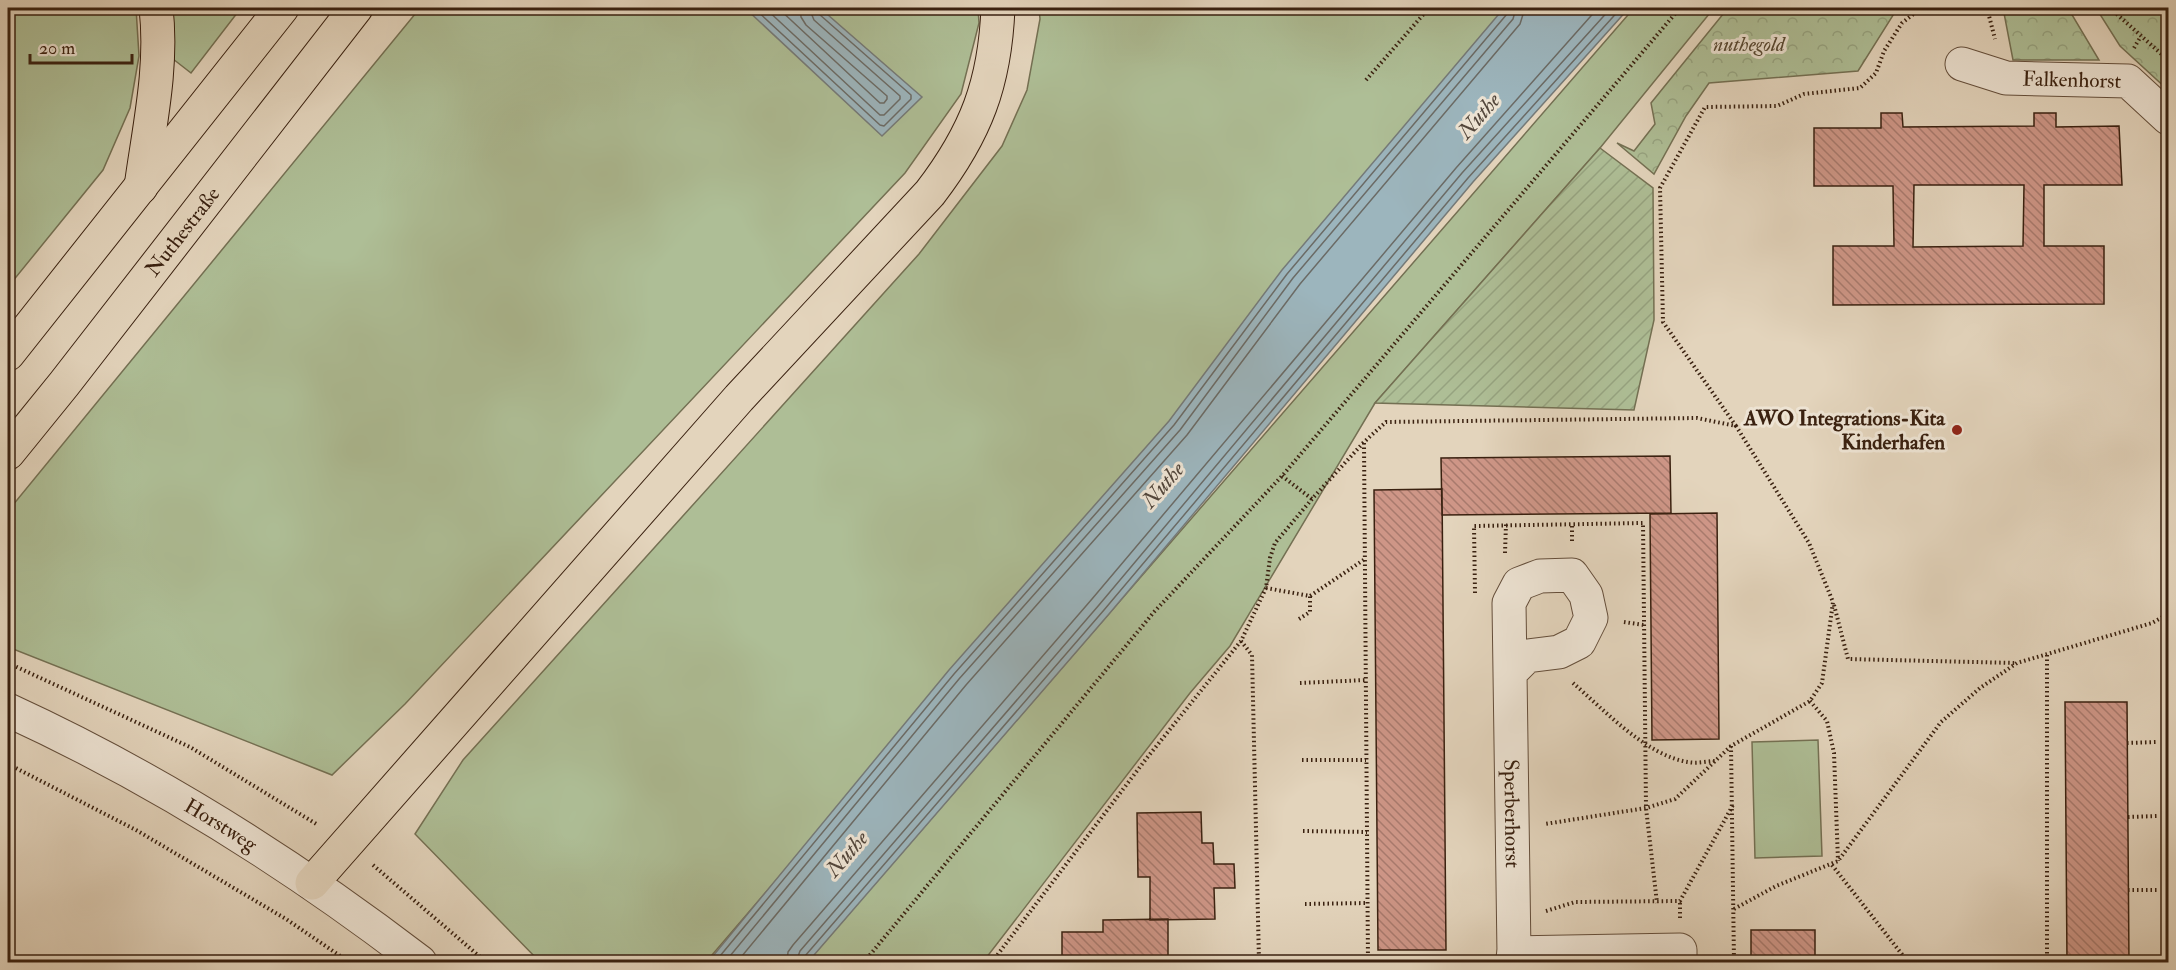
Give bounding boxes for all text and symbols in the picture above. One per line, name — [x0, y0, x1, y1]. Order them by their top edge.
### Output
scale bar — [30, 27, 132, 65]
park label: nuthegold — [1713, 31, 1786, 58]
text: 20 m — [39, 37, 75, 60]
street label: Falkenhorst — [2022, 65, 2122, 94]
water label: Nuthe — [1451, 87, 1507, 146]
street label: Nuthestraße — [139, 181, 226, 282]
place label: AWO Integrations-Kita Kinderhafen — [1743, 405, 1946, 456]
marker: AWO Integrations-Kita Kinderhafen — [1950, 423, 1964, 437]
water label: Nuthe — [1135, 456, 1191, 515]
street label: Sperberhorst — [1498, 759, 1526, 868]
street label: Horstweg — [180, 792, 263, 858]
water label: Nuthe — [819, 825, 875, 884]

